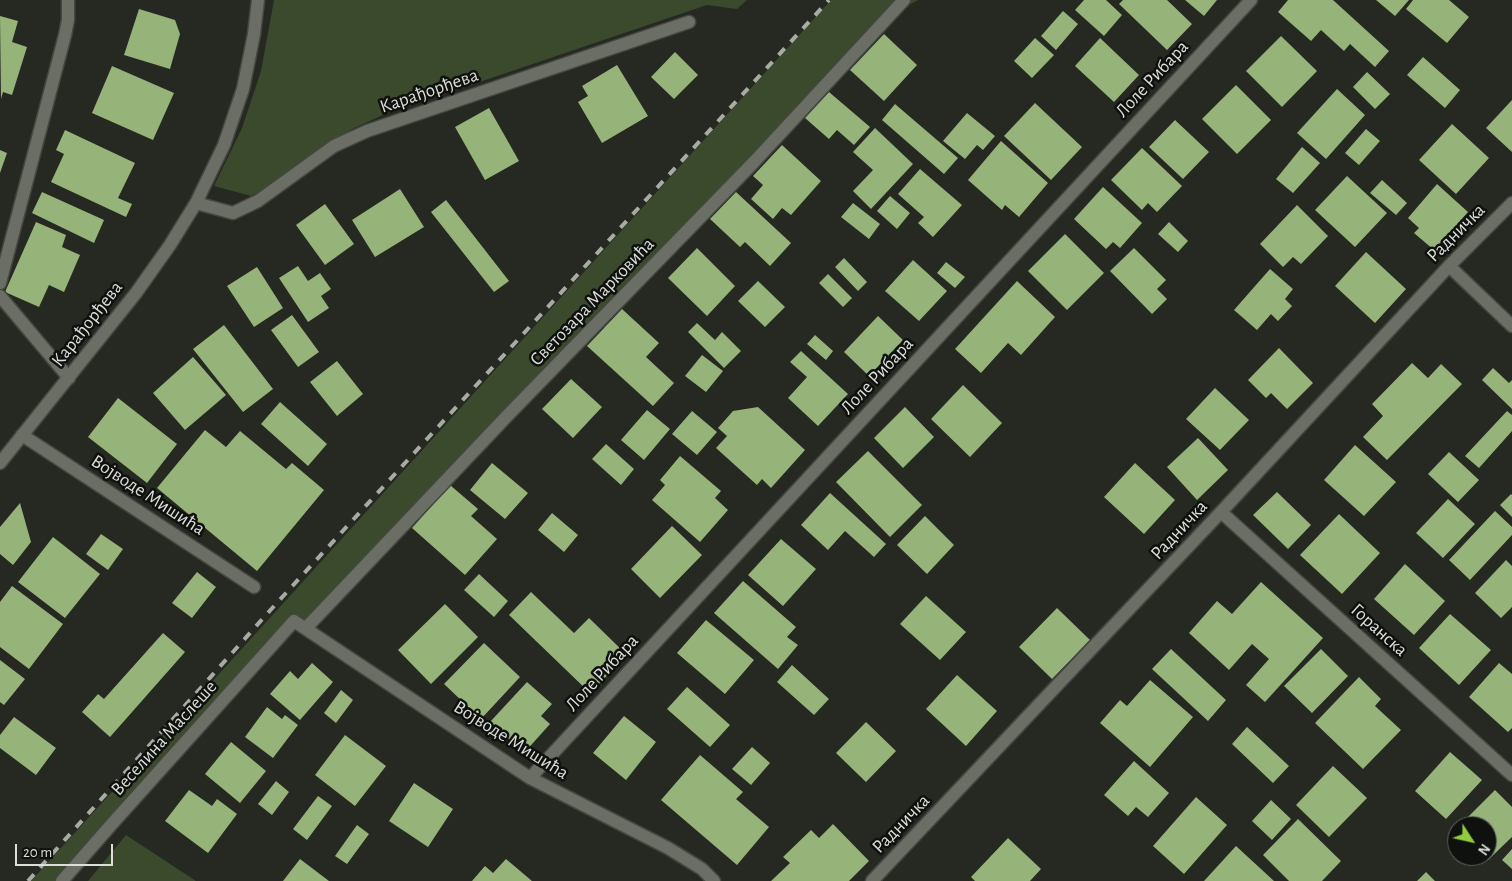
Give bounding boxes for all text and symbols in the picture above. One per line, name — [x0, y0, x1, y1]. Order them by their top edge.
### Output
street label: Лоле Рибара — [1111, 36, 1193, 122]
street label: Карађорђева — [377, 64, 481, 118]
street label: Радничка — [1422, 199, 1490, 267]
street label: Светозара Марковића — [525, 233, 659, 371]
street label: Карађорђева — [46, 277, 128, 371]
street label: Лоле Рибара — [836, 333, 918, 419]
street label: Војводе Мишића — [87, 450, 209, 540]
street label: Радничка — [1146, 495, 1212, 565]
street label: Горанска — [1346, 599, 1412, 661]
street label: Лоле Рибара — [561, 630, 643, 716]
street label: Веселина Маслеше — [106, 675, 222, 801]
street label: Војводе Мишића — [449, 696, 573, 784]
street label: Радничка — [867, 790, 935, 858]
north arrow — [1447, 816, 1497, 866]
scale bar — [18, 834, 115, 866]
text: N — [1475, 841, 1492, 857]
text: 20 m — [23, 845, 52, 860]

